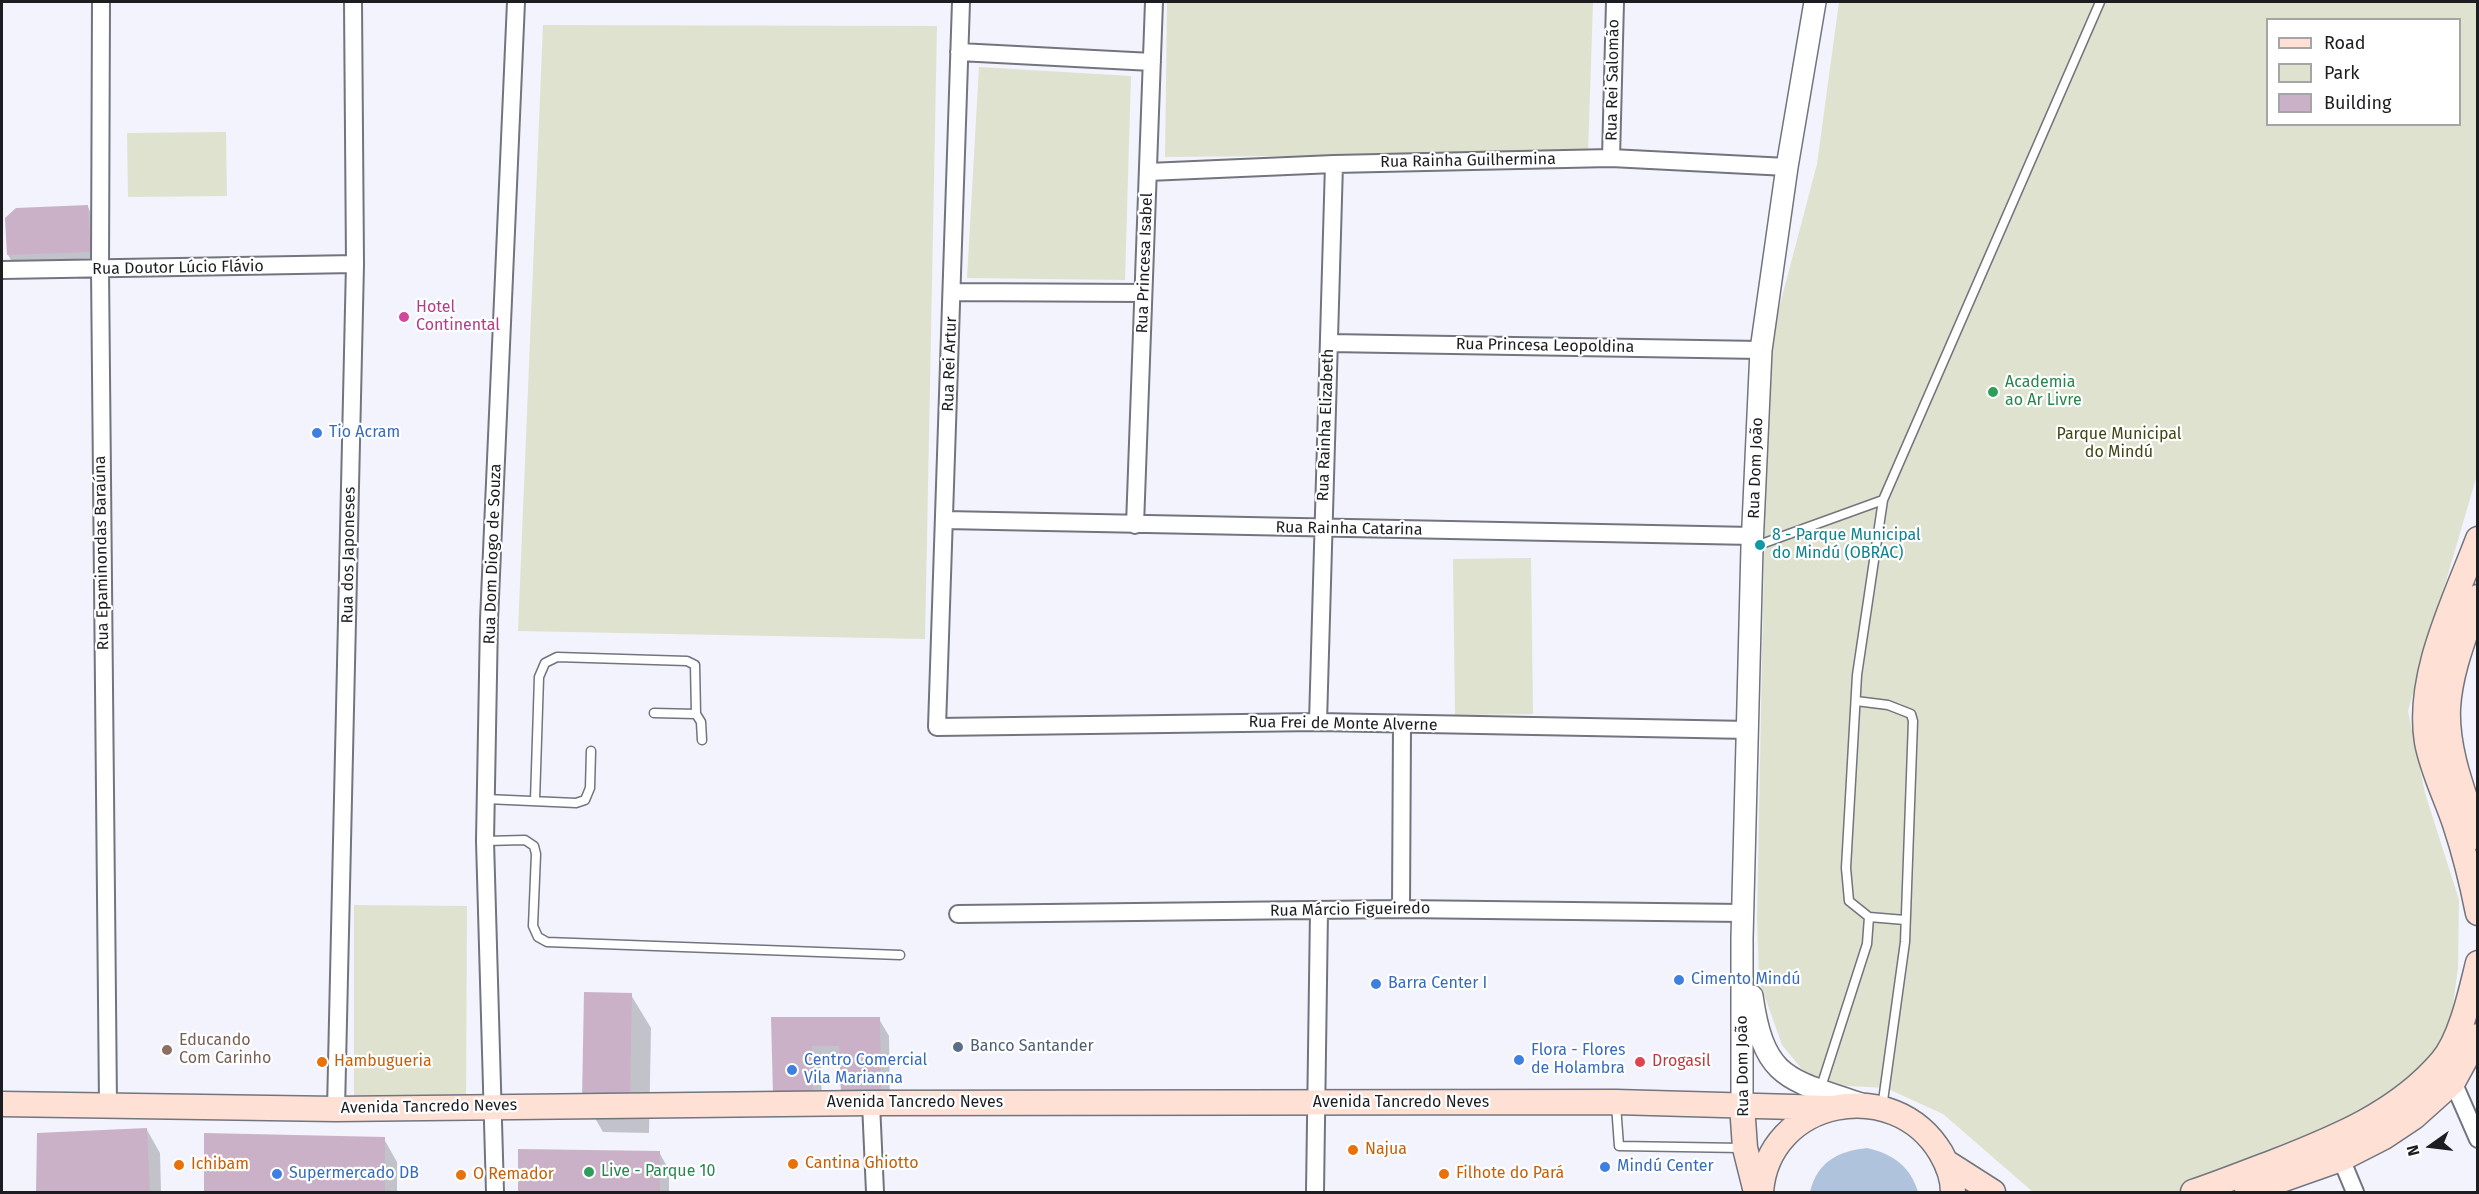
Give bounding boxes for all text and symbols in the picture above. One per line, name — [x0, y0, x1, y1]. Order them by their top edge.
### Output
legend — [2266, 18, 2461, 126]
street label: Rua Rei Salomão — [1602, 19, 1624, 141]
text: Road — [2324, 32, 2366, 54]
text: Park — [2324, 62, 2359, 84]
text: Building — [2324, 92, 2391, 114]
street label: Rua Rainha Guilhermina — [1380, 150, 1556, 172]
street label: Rua Princesa Isabel — [1133, 192, 1157, 334]
street label: Rua Doutor Lúcio Flávio — [92, 257, 264, 279]
place label: Hotel Continental — [416, 298, 500, 336]
marker: Hotel Continental — [397, 310, 411, 324]
street label: Rua Rei Artur — [939, 316, 961, 412]
street label: Rua Princesa Leopoldina — [1456, 335, 1634, 357]
street label: Rua Rainha Elizabeth — [1314, 348, 1338, 502]
place label: Academia ao Ar Livre — [2005, 373, 2082, 411]
marker: Academia ao Ar Livre — [1986, 385, 2000, 399]
street label: Rua Dom João — [1745, 417, 1767, 519]
place label: Tio Acram — [329, 423, 400, 443]
park label: Parque Municipal do Mindú — [2056, 425, 2182, 463]
marker: Tio Acram — [310, 426, 324, 440]
street label: Rua Epaminondas Baraúna — [91, 456, 113, 650]
street label: Rua Dom Diogo de Souza — [480, 463, 506, 645]
street label: Rua dos Japoneses — [338, 486, 360, 624]
street label: Rua Rainha Catarina — [1275, 518, 1423, 540]
place label: 8 - Parque Municipal do Mindú (OBRAC) — [1772, 526, 1921, 564]
marker: 8 - Parque Municipal do Mindú (OBRAC) — [1753, 538, 1767, 552]
street label: Rua Frei de Monte Alverne — [1248, 713, 1438, 735]
street label: Rua Márcio Figueiredo — [1270, 899, 1430, 921]
place label: Cimento Mindú — [1691, 970, 1801, 990]
marker: Cimento Mindú — [1672, 973, 1686, 987]
place label: Barra Center I — [1388, 974, 1487, 994]
marker: Barra Center I — [1369, 977, 1383, 991]
street label: Rua Dom João — [1733, 1015, 1753, 1117]
place label: Educando Com Carinho — [179, 1031, 271, 1069]
place label: Banco Santander — [970, 1037, 1094, 1057]
marker: Banco Santander — [951, 1040, 965, 1054]
place label: Flora - Flores de Holambra — [1531, 1041, 1625, 1079]
marker: Educando Com Carinho — [160, 1043, 174, 1057]
place label: Centro Comercial Vila Marianna — [804, 1051, 927, 1089]
place label: Hambugueria — [334, 1052, 432, 1072]
place label: Drogasil — [1652, 1052, 1711, 1072]
marker: Flora - Flores de Holambra — [1512, 1053, 1526, 1067]
marker: Hambugueria — [315, 1055, 329, 1069]
marker: Drogasil — [1633, 1055, 1647, 1069]
marker: Centro Comercial Vila Marianna — [785, 1063, 799, 1077]
street label: Avenida Tancredo Neves — [827, 1093, 1003, 1113]
street label: Avenida Tancredo Neves — [1313, 1093, 1489, 1113]
street label: Avenida Tancredo Neves — [341, 1096, 517, 1118]
north arrow — [2401, 1116, 2461, 1176]
place label: Najua — [1365, 1140, 1407, 1160]
marker: Najua — [1346, 1143, 1360, 1157]
text: N — [2403, 1143, 2424, 1158]
place label: Cantina Ghiotto — [805, 1154, 918, 1174]
place label: Ichibam — [191, 1155, 249, 1175]
marker: Cantina Ghiotto — [786, 1157, 800, 1171]
place label: Mindú Center — [1617, 1157, 1714, 1177]
marker: Ichibam — [172, 1158, 186, 1172]
marker: Mindú Center — [1598, 1160, 1612, 1174]
place label: Live - Parque 10 — [601, 1162, 715, 1182]
place label: Supermercado DB — [289, 1164, 419, 1184]
place label: Filhote do Pará — [1456, 1164, 1564, 1184]
place label: O Remador — [473, 1165, 554, 1185]
marker: Live - Parque 10 — [582, 1165, 596, 1179]
marker: Supermercado DB — [270, 1167, 284, 1181]
marker: Filhote do Pará — [1437, 1167, 1451, 1181]
marker: O Remador — [454, 1168, 468, 1182]

